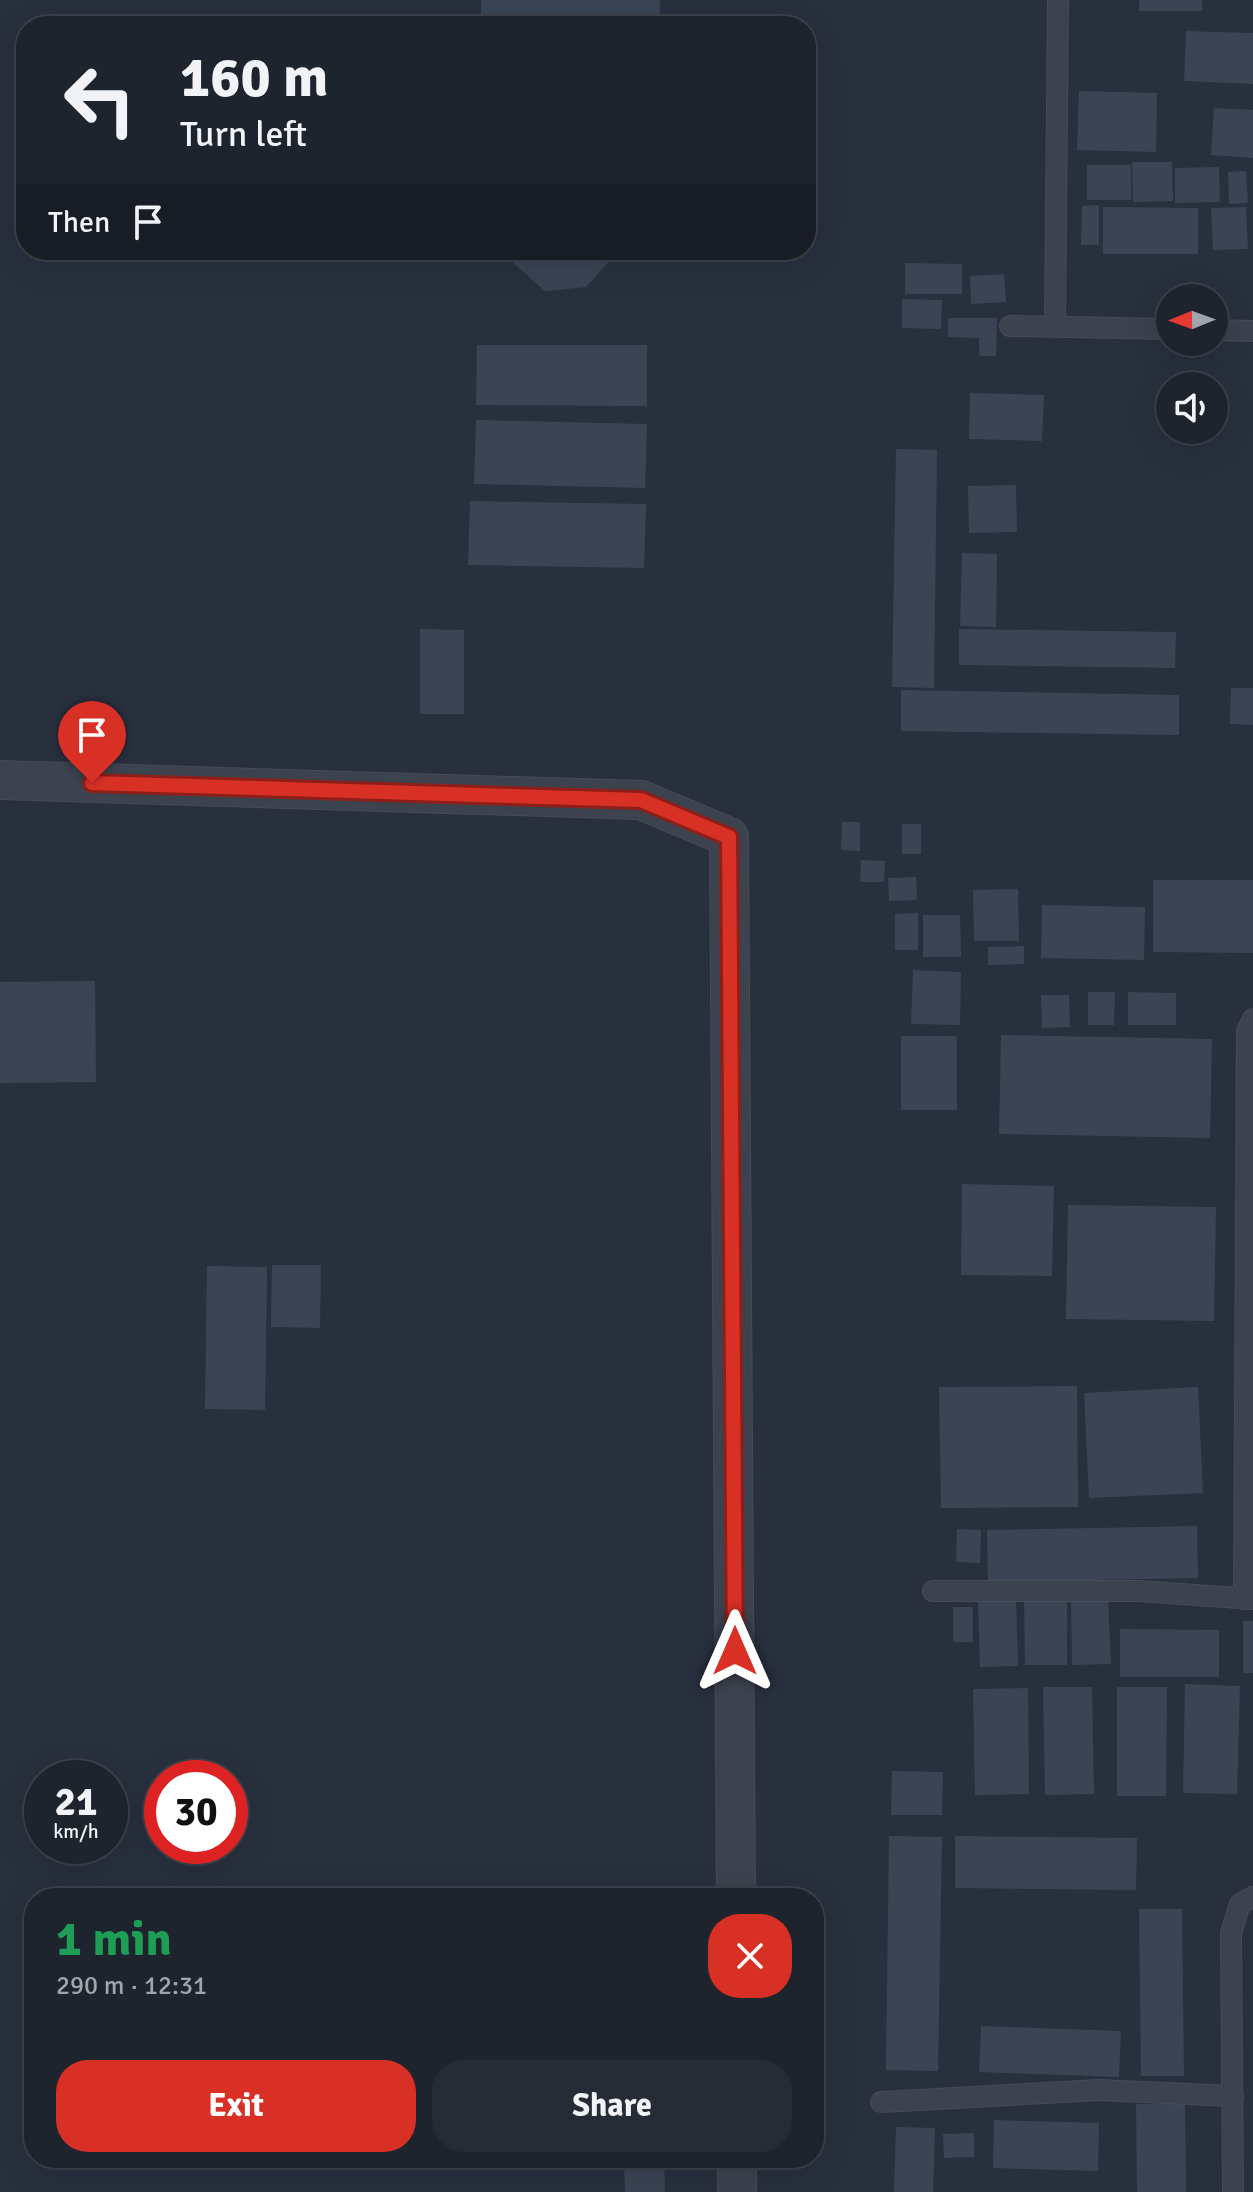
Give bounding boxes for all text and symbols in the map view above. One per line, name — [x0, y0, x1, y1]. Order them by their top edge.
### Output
text: 160 m — [180, 43, 328, 112]
icon: left — [48, 48, 152, 152]
text: Turn left — [180, 112, 307, 157]
icon: arrive — [126, 200, 170, 244]
text: Then — [48, 204, 110, 241]
north arrow — [1156, 284, 1228, 356]
map controls — [1156, 284, 1228, 444]
button: sound — [1156, 372, 1228, 444]
pin — [58, 701, 126, 783]
icon: arrive — [70, 713, 114, 757]
position arrow — [693, 1609, 777, 1693]
speed limit sign: 30 — [144, 1760, 248, 1864]
text: 21 — [54, 1777, 98, 1827]
text: km/h — [53, 1819, 99, 1844]
text: 1 min — [56, 1910, 172, 1969]
button: close — [708, 1914, 792, 1998]
text: 290 m · 12:31 — [56, 1970, 207, 2002]
button: Exit — [56, 2060, 416, 2152]
button: Share — [432, 2060, 792, 2152]

